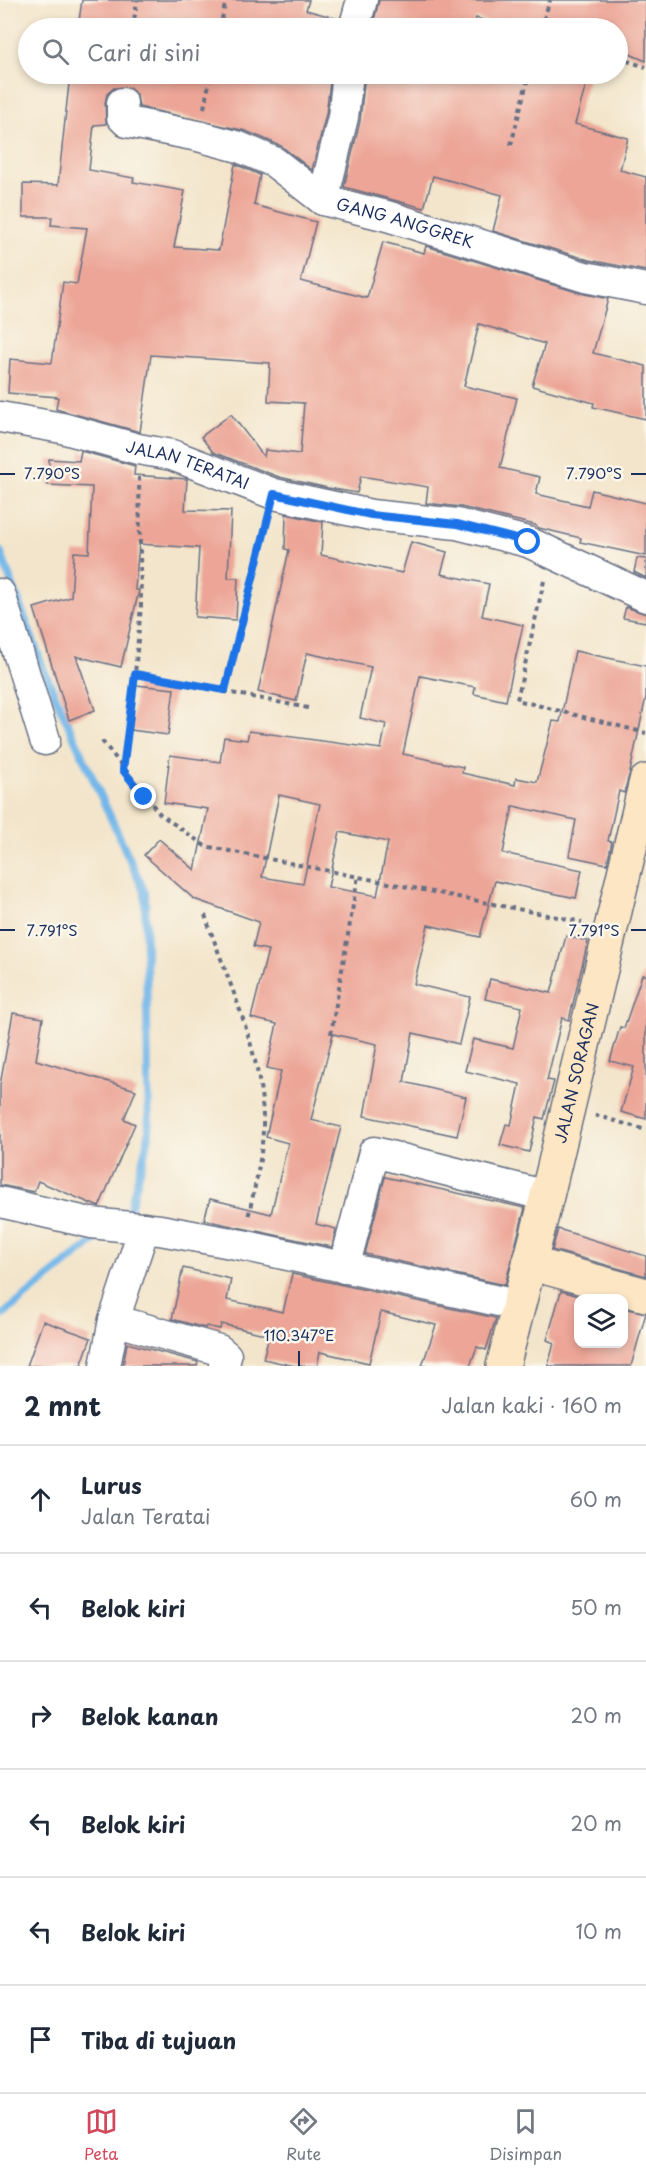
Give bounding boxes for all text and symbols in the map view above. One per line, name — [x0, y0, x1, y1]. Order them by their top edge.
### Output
search box — [18, 18, 628, 84]
icon: search — [39, 35, 72, 68]
text: Cari di sini — [87, 35, 200, 68]
street label: GANG ANGGREK — [334, 191, 477, 253]
street label: JALAN TERATAI — [124, 433, 253, 494]
text: 7.790°S — [24, 461, 80, 484]
text: 7.790°S — [566, 461, 622, 484]
route start — [514, 528, 540, 554]
route end — [130, 783, 156, 809]
text: 7.791°S — [26, 918, 78, 941]
text: 7.791°S — [568, 918, 620, 941]
street label: JALAN SORAGAN — [547, 1000, 604, 1145]
map controls — [574, 1294, 628, 1348]
button: layers — [574, 1294, 628, 1348]
text: 110.347°E — [264, 1323, 334, 1346]
text: 2 mnt — [24, 1386, 101, 1425]
text: Jalan kaki · 160 m — [441, 1390, 622, 1420]
text: Lurus — [81, 1468, 142, 1501]
icon: ahead — [24, 1483, 57, 1516]
text: 60 m — [570, 1484, 622, 1514]
text: Jalan Teratai — [81, 1501, 211, 1531]
icon: left — [24, 1591, 57, 1624]
text: Belok kiri — [81, 1591, 185, 1624]
text: 50 m — [570, 1592, 622, 1622]
icon: right — [24, 1699, 57, 1732]
text: Belok kanan — [81, 1699, 218, 1732]
text: 20 m — [570, 1700, 622, 1730]
icon: left — [24, 1807, 57, 1840]
text: Belok kiri — [81, 1807, 185, 1840]
text: 20 m — [570, 1808, 622, 1838]
icon: left — [24, 1915, 57, 1948]
text: Belok kiri — [81, 1915, 185, 1948]
text: 10 m — [575, 1916, 622, 1946]
icon: arrive — [24, 2023, 57, 2056]
text: Tiba di tujuan — [81, 2023, 236, 2056]
tab: Peta — [84, 2105, 118, 2165]
tab: Rute — [286, 2105, 321, 2165]
tab: Disimpan — [489, 2105, 562, 2165]

